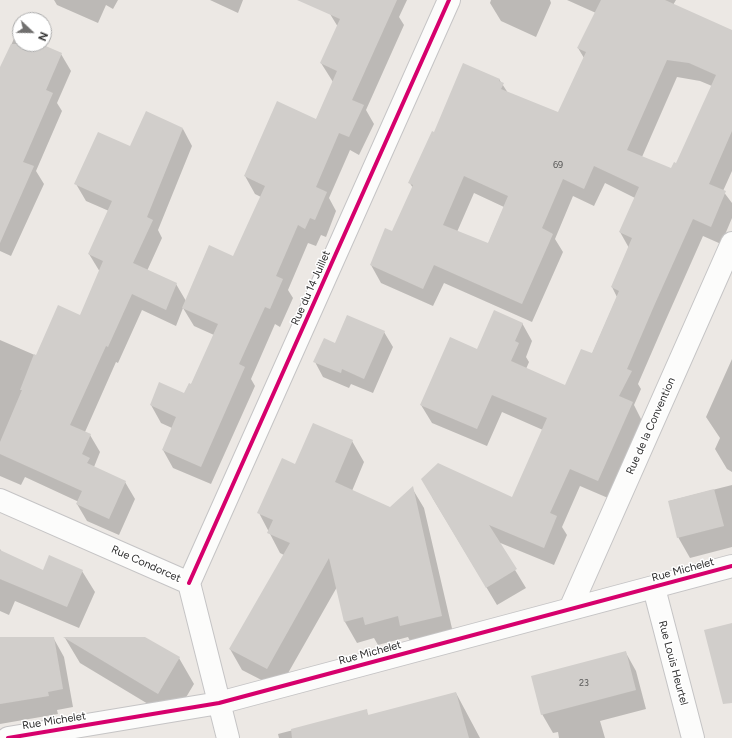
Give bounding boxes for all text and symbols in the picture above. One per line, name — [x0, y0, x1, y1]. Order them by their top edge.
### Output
north arrow — [12, 12, 52, 52]
text: N — [35, 30, 50, 43]
house number: 69 — [553, 160, 563, 170]
street label: Rue du 14 Juillet — [289, 249, 333, 327]
street label: Rue de la Convention — [624, 375, 678, 477]
street label: Rue Condorcet — [109, 543, 183, 585]
street label: Rue Michelet — [650, 555, 716, 585]
street label: Rue Louis Heurtel — [655, 619, 691, 707]
street label: Rue Michelet — [337, 638, 403, 668]
house number: 23 — [579, 678, 589, 688]
street label: Rue Michelet — [21, 709, 87, 733]

